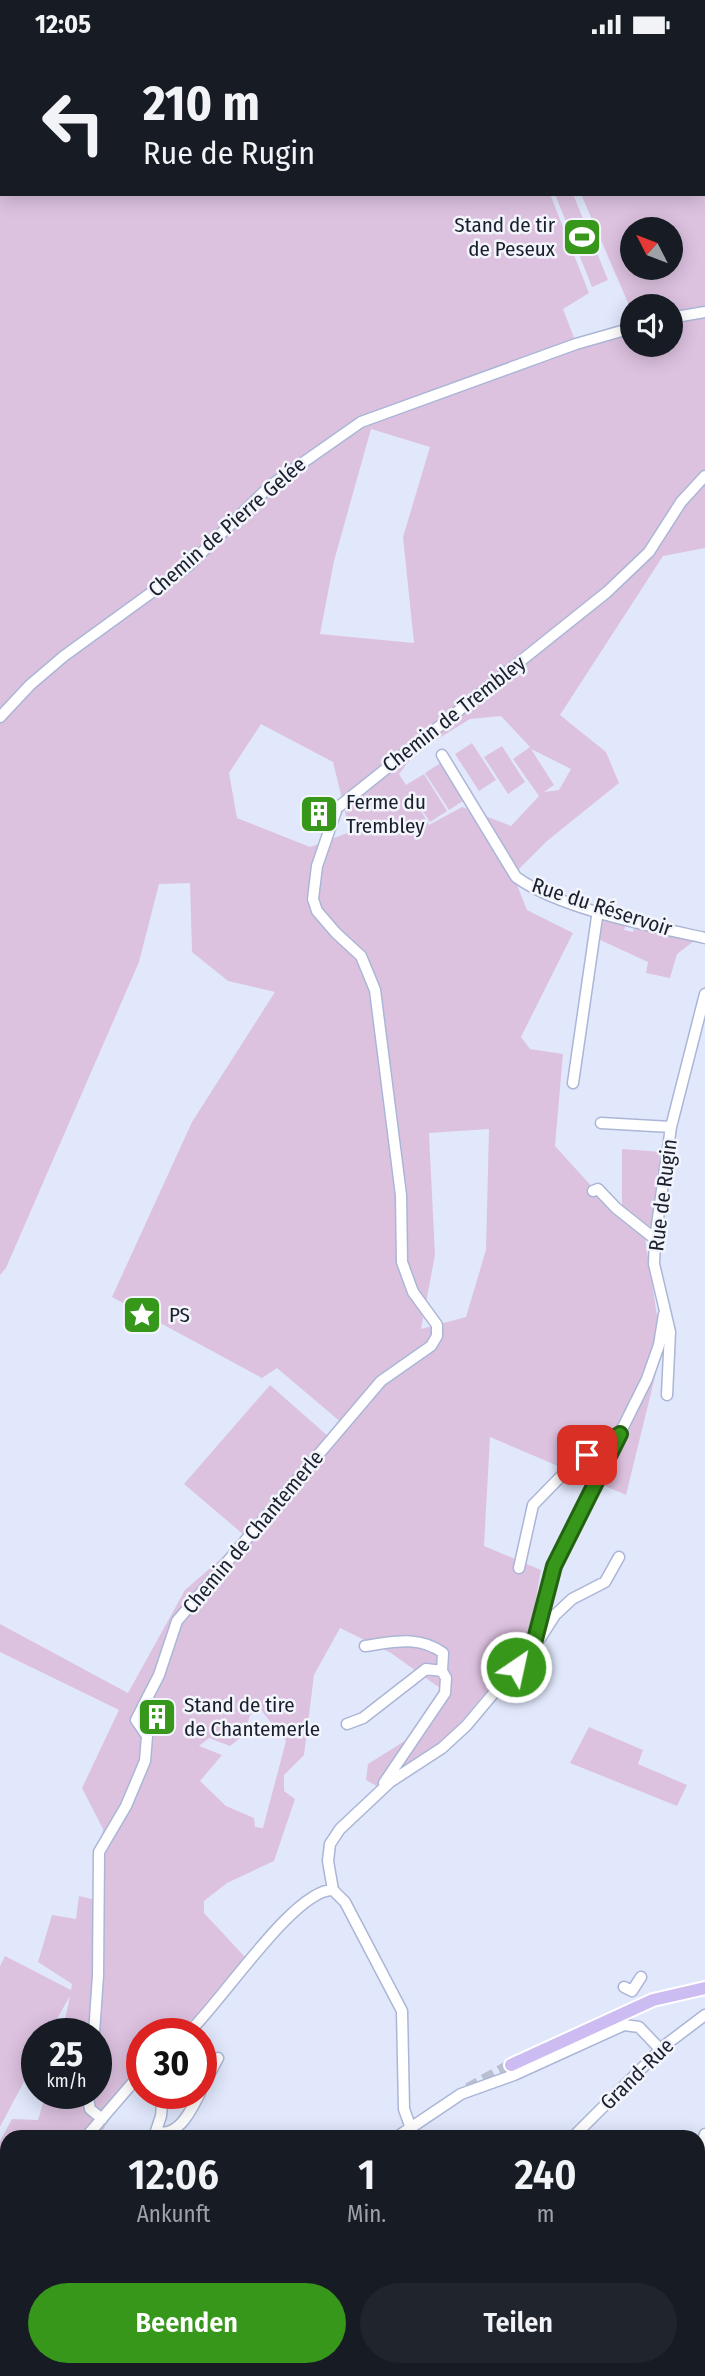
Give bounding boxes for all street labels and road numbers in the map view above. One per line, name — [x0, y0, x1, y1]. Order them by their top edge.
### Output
street label: Chemin de Pierre Gelée — [143, 451, 311, 603]
street label: Chemin de Trembley — [377, 650, 531, 778]
street label: Rue du Réservoir — [529, 872, 676, 942]
street label: Rue de Rugin — [643, 1137, 683, 1253]
street label: Chemin de Chantemerle — [177, 1445, 329, 1619]
street label: Grand-Rue — [595, 2033, 679, 2115]

